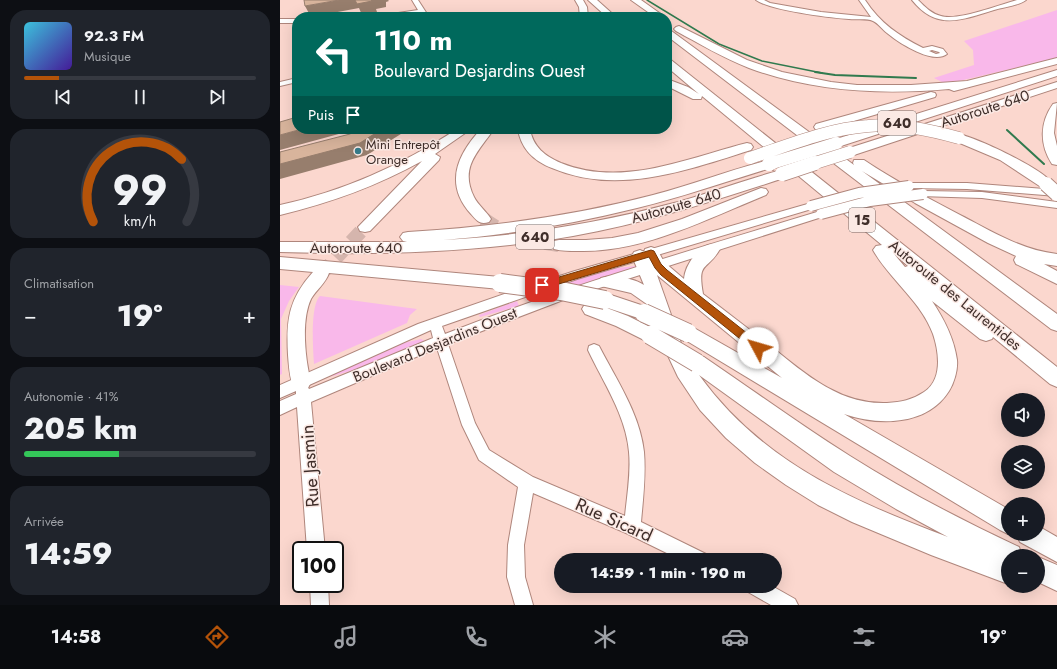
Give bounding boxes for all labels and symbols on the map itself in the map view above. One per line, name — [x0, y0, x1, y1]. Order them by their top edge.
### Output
street label: Autoroute 640 — [938, 84, 1032, 134]
road number: 640 — [878, 111, 916, 135]
place label: Mini Entrepôt Orange — [366, 135, 441, 169]
marker: Mini Entrepôt Orange — [353, 146, 363, 156]
street label: Autoroute 640 — [629, 183, 723, 229]
road number: 15 — [849, 208, 875, 232]
road number: 640 — [516, 225, 554, 249]
street label: Autoroute des Laurentides — [884, 235, 1026, 355]
street label: Autoroute 640 — [310, 237, 402, 259]
pin — [525, 268, 559, 302]
street label: Boulevard Desjardins Ouest — [350, 302, 521, 388]
position arrow — [737, 327, 779, 369]
street label: Rue Jasmin — [294, 424, 326, 508]
street label: Rue Sicard — [571, 491, 657, 549]
speed limit sign: 100 — [292, 541, 344, 593]

